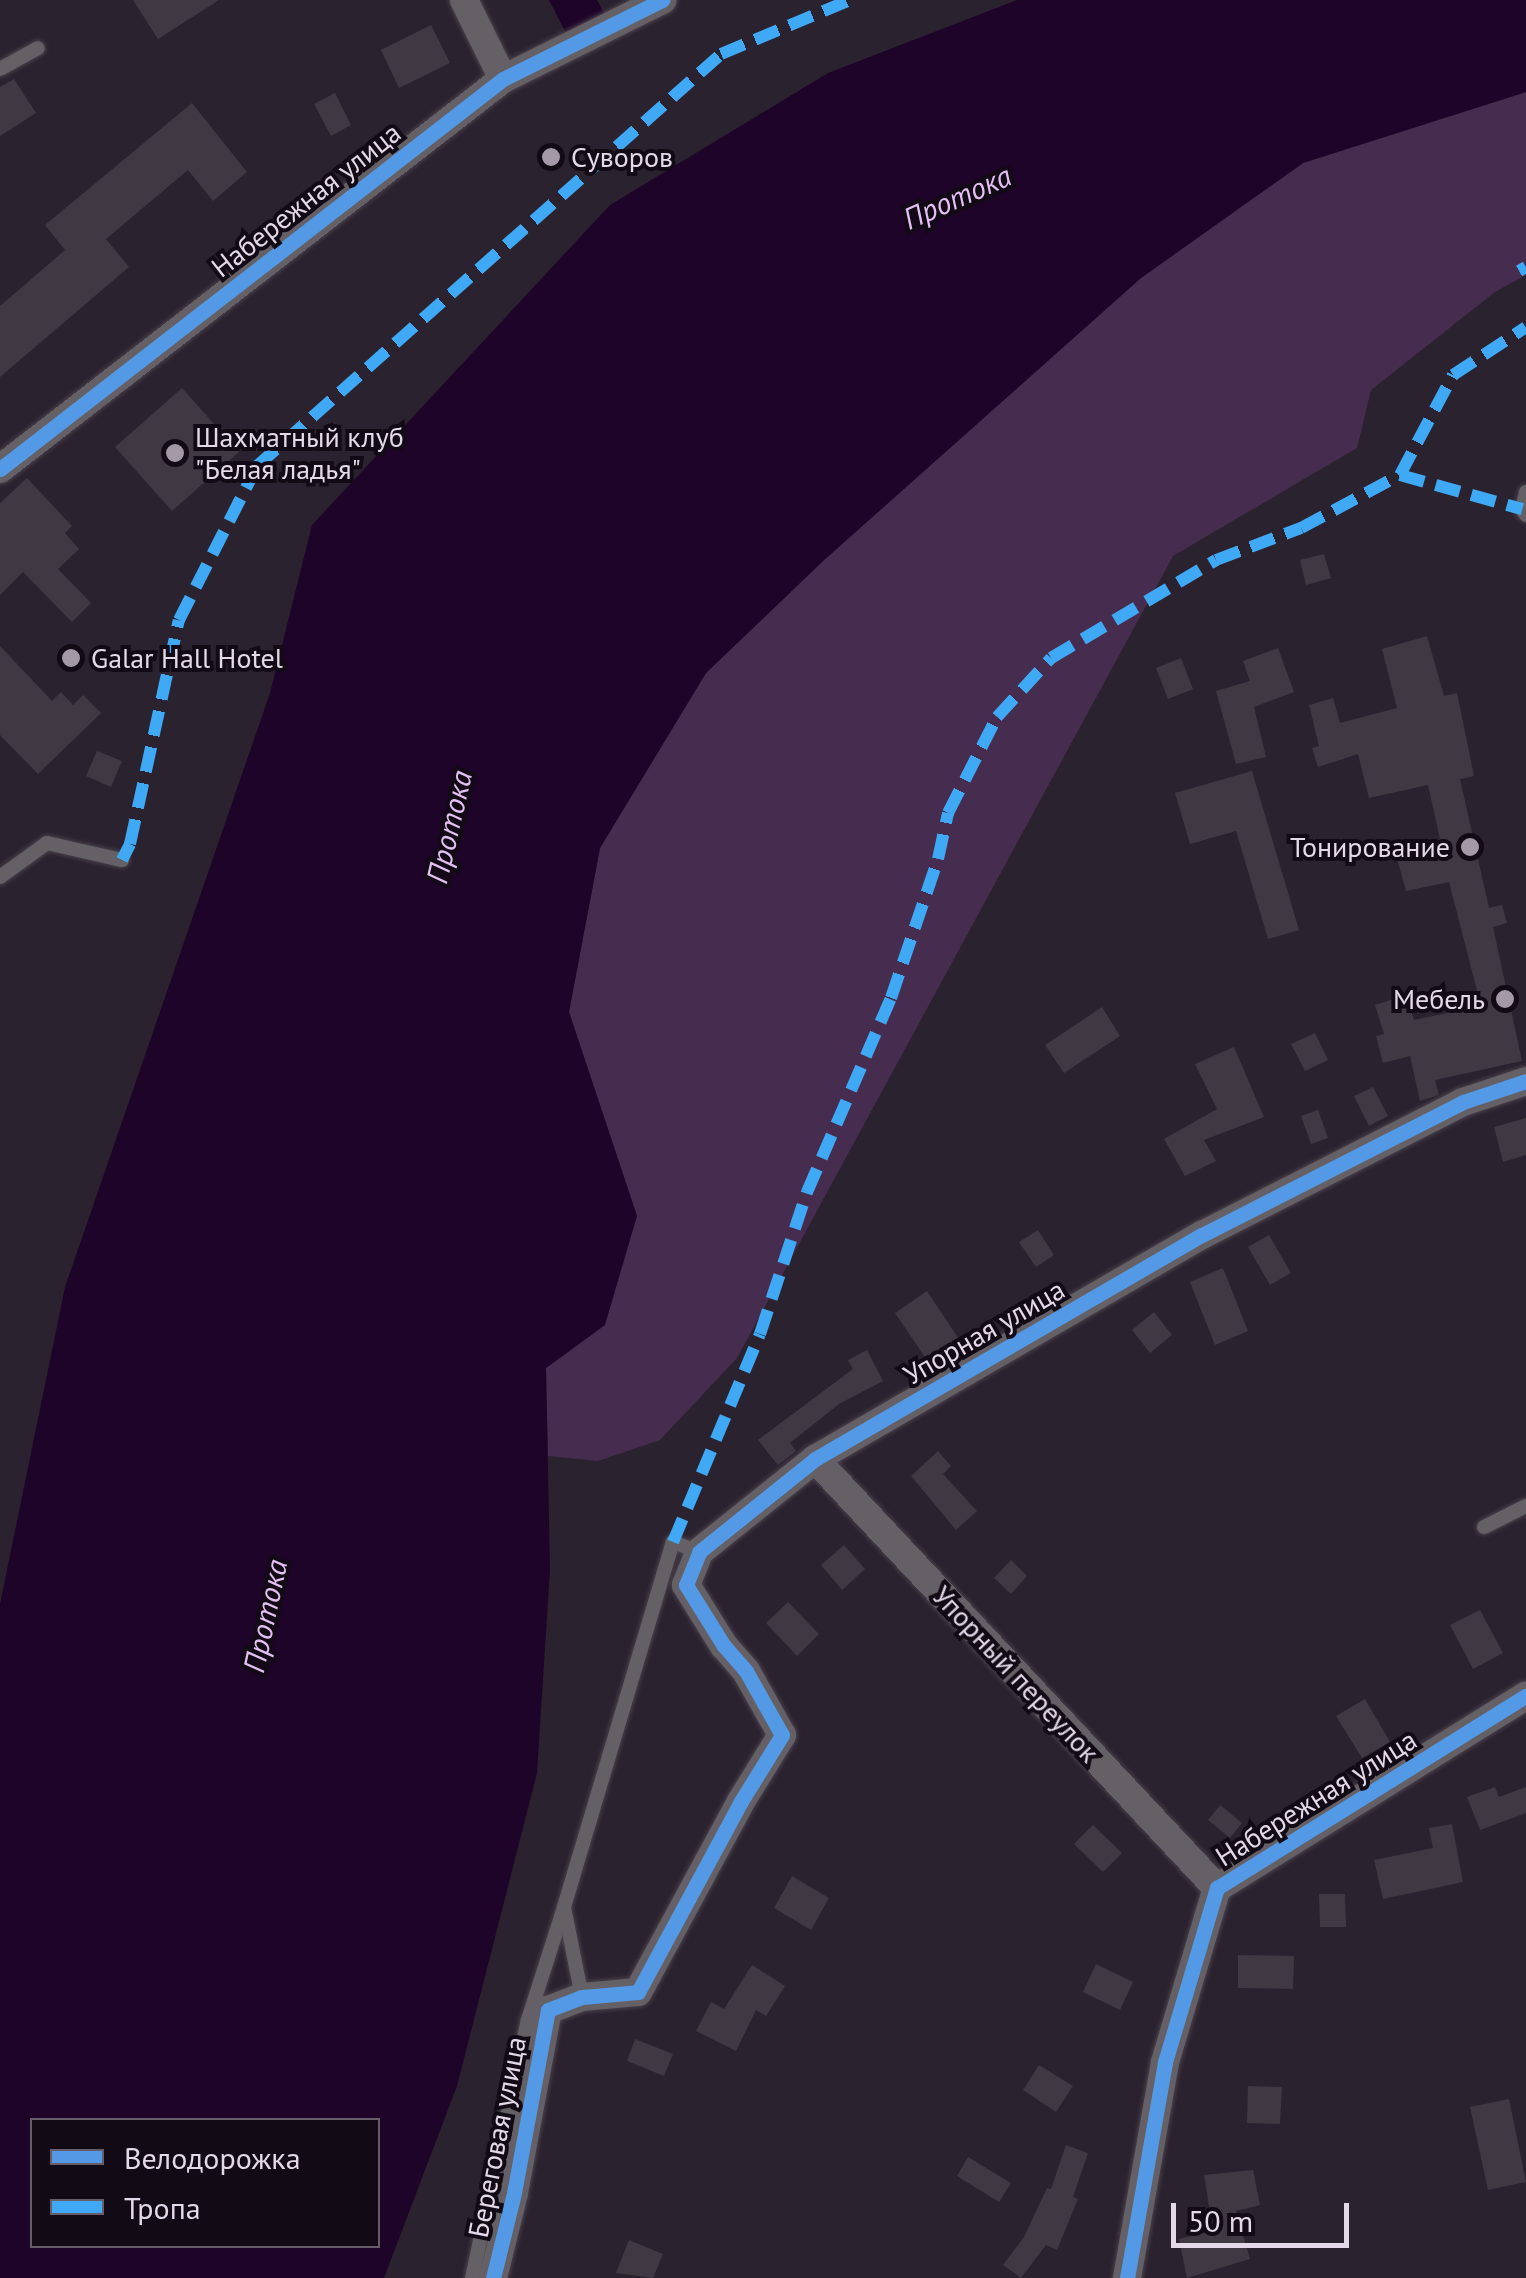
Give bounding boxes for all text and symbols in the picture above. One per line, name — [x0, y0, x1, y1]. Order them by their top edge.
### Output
street label: Набережная улица — [205, 116, 407, 284]
place label: Суворов — [571, 140, 673, 174]
marker: Суворов — [540, 146, 562, 168]
water label: Протока — [897, 157, 1017, 237]
place label: Шахматный клуб "Белая ладья" — [195, 420, 404, 486]
marker: Шахматный клуб "Белая ладья" — [164, 442, 186, 464]
place label: Galar Hall Hotel — [91, 641, 283, 675]
marker: Galar Hall Hotel — [60, 647, 82, 669]
water label: Протока — [419, 767, 479, 887]
place label: Тонирование — [1290, 830, 1450, 864]
marker: Тонирование — [1459, 836, 1481, 858]
place label: Мебель — [1393, 982, 1485, 1016]
marker: Мебель — [1494, 988, 1516, 1010]
street label: Упорная улица — [898, 1272, 1070, 1392]
water label: Протока — [235, 1556, 295, 1676]
street label: Упорный переулок — [926, 1579, 1106, 1769]
street label: Набережная улица — [1209, 1723, 1423, 1873]
street label: Береговая улица — [461, 2034, 533, 2240]
legend — [30, 2118, 380, 2248]
text: Велодорожка — [124, 2138, 301, 2177]
scale bar — [1176, 2183, 1354, 2245]
text: Тропа — [124, 2188, 201, 2227]
text: 50 m — [1188, 2201, 1253, 2240]

